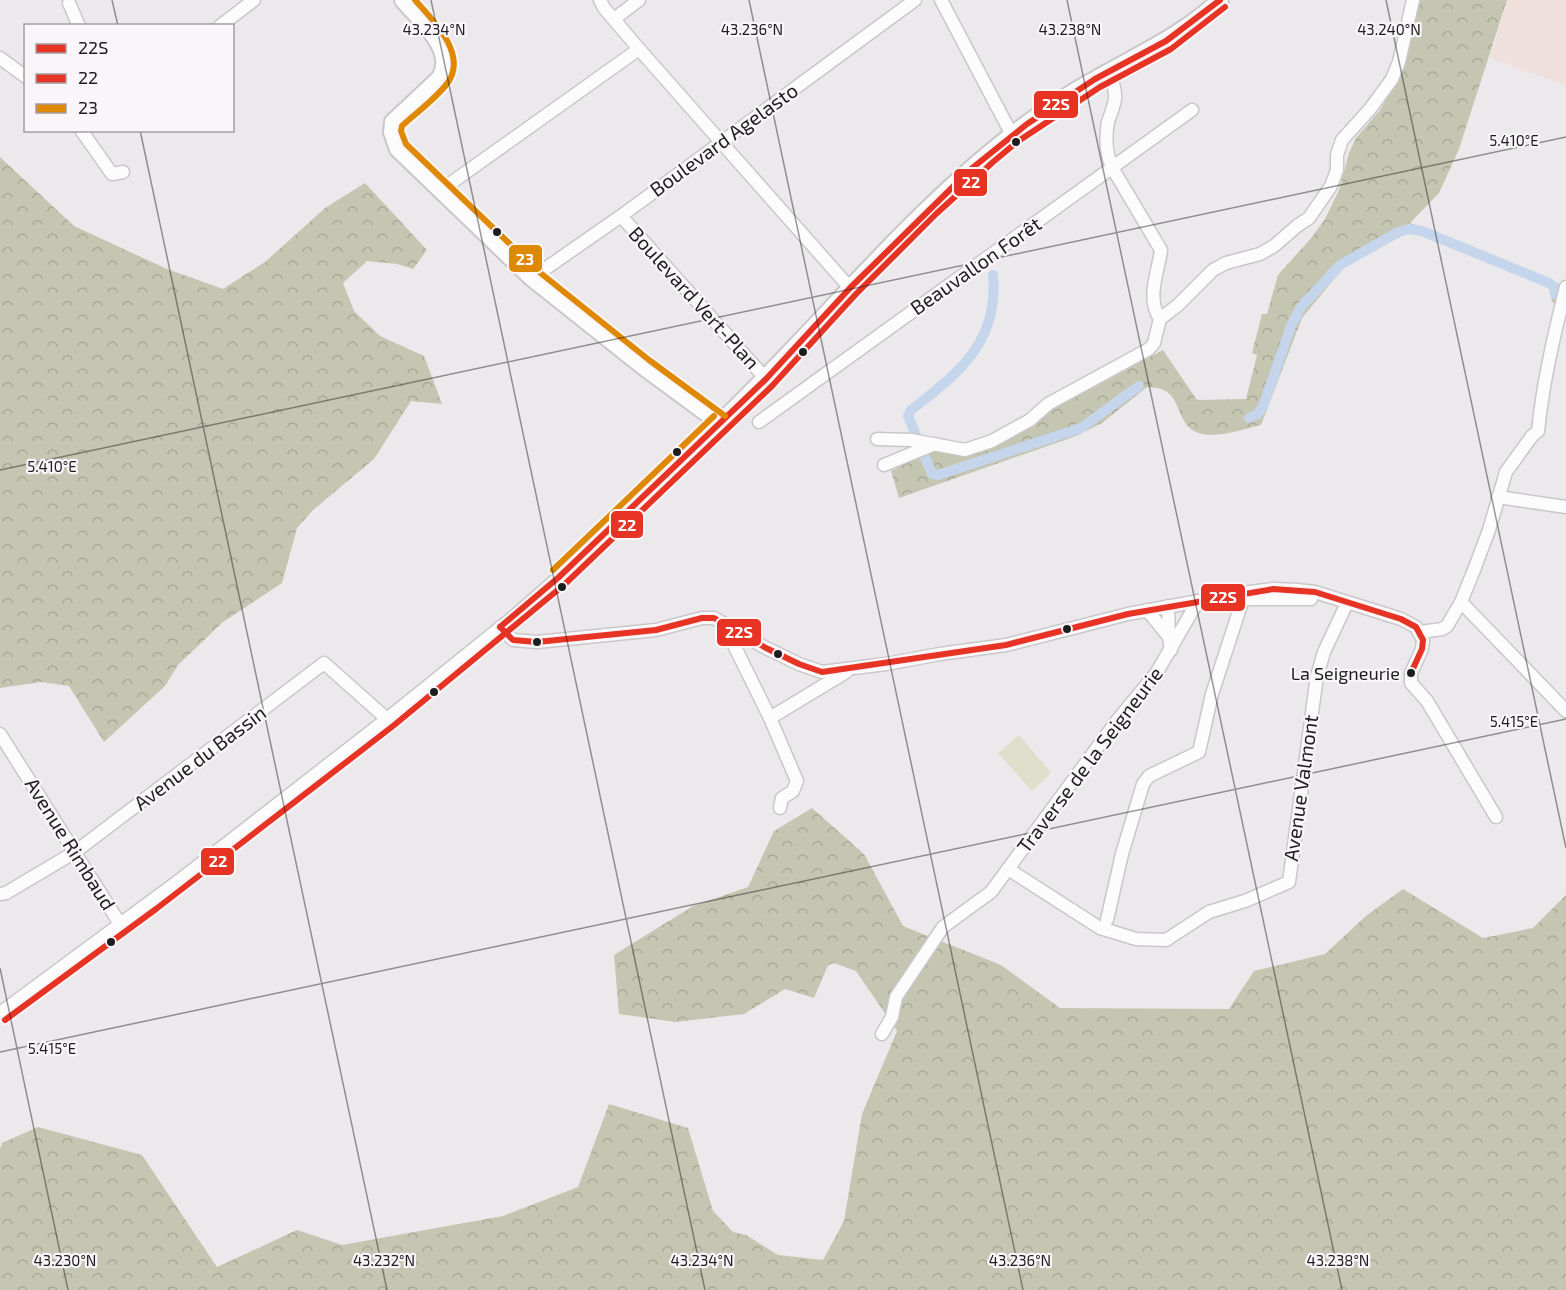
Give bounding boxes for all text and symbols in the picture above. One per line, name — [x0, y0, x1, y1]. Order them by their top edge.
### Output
text: 43.234°N — [402, 20, 466, 38]
text: 43.236°N — [721, 20, 783, 38]
text: 43.238°N — [1039, 20, 1101, 38]
text: 43.240°N — [1357, 20, 1421, 38]
legend — [24, 24, 234, 132]
text: 22S — [78, 36, 108, 58]
text: 22 — [78, 66, 98, 88]
street label: Boulevard Agelasto — [645, 78, 802, 201]
line badge: 22S — [1033, 90, 1079, 119]
text: 22S — [1042, 94, 1070, 113]
text: 23 — [78, 96, 98, 118]
text: 5.410°E — [1489, 131, 1539, 149]
unlabelled marker — [1010, 136, 1022, 148]
line badge: 22 — [953, 168, 988, 197]
text: 22 — [962, 172, 980, 191]
street label: Beauvallon Forêt — [905, 211, 1046, 319]
street label: Boulevard Vert-Plan — [624, 221, 765, 374]
unlabelled marker — [491, 226, 503, 238]
line badge: 23 — [508, 244, 543, 273]
text: 23 — [516, 249, 534, 268]
unlabelled marker — [797, 346, 809, 358]
unlabelled marker — [671, 446, 683, 458]
text: 5.410°E — [27, 457, 77, 475]
line badge: 22 — [610, 510, 644, 539]
text: 22 — [618, 515, 636, 534]
unlabelled marker — [556, 581, 568, 593]
line badge: 22S — [1200, 583, 1246, 612]
text: 22S — [1209, 587, 1237, 606]
line badge: 22S — [716, 618, 762, 647]
text: 22S — [725, 622, 753, 641]
unlabelled marker — [1061, 623, 1073, 635]
unlabelled marker — [531, 636, 543, 648]
unlabelled marker — [772, 648, 784, 660]
street label: Traverse de la Seigneurie — [1011, 662, 1167, 857]
place label: La Seigneurie — [1291, 662, 1400, 684]
marker: La Seigneurie — [1405, 667, 1417, 679]
unlabelled marker — [428, 686, 440, 698]
street label: Avenue du Bassin — [129, 700, 270, 815]
text: 5.415°E — [1490, 712, 1538, 730]
street label: Avenue Valmont — [1278, 713, 1322, 863]
street label: Avenue Rimbaud — [21, 773, 121, 914]
line badge: 22 — [200, 847, 235, 876]
text: 22 — [209, 851, 227, 870]
unlabelled marker — [105, 936, 117, 948]
text: 5.415°E — [28, 1039, 76, 1057]
text: 43.230°N — [34, 1251, 96, 1269]
text: 43.232°N — [353, 1251, 415, 1269]
text: 43.234°N — [670, 1251, 734, 1269]
text: 43.236°N — [989, 1251, 1051, 1269]
text: 43.238°N — [1307, 1251, 1369, 1269]

